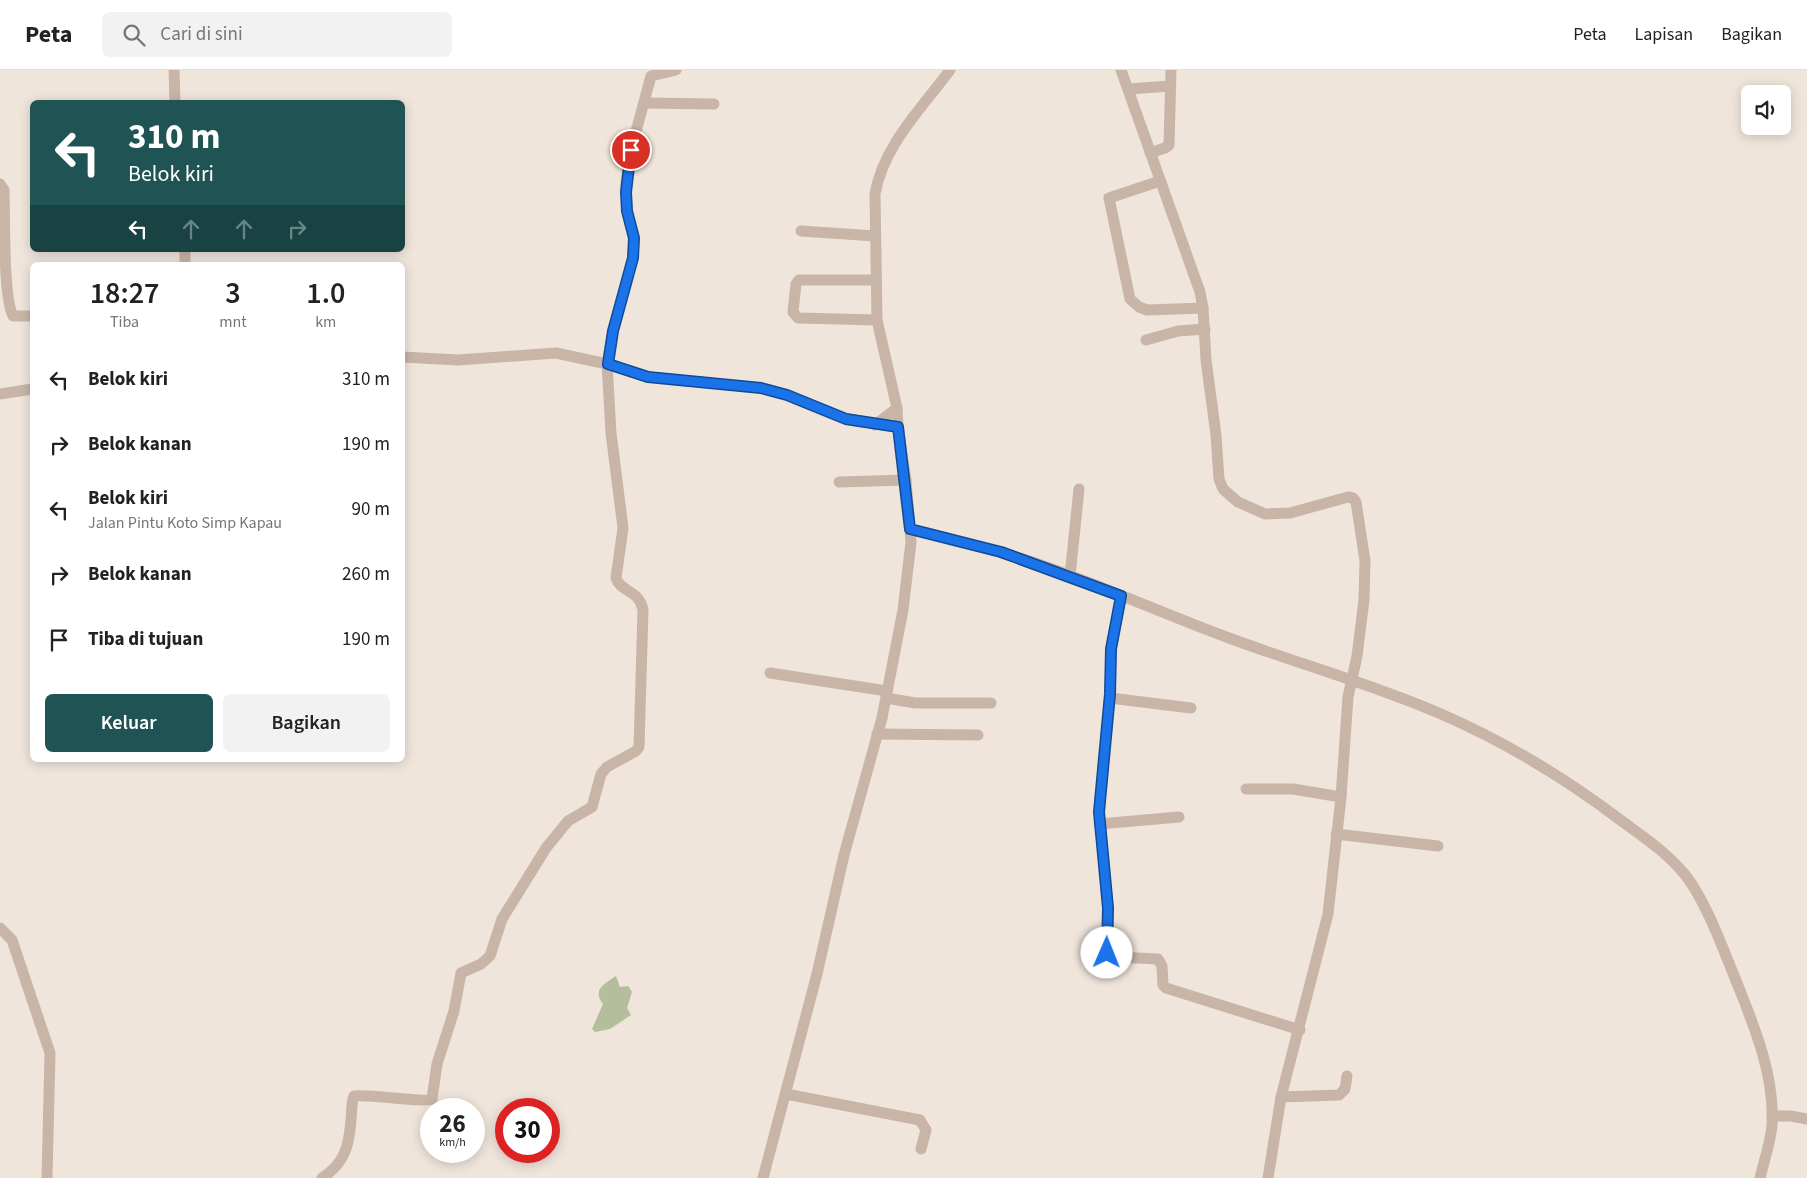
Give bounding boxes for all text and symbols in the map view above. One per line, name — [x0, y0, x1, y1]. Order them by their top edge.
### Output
search box — [102, 12, 452, 57]
text: Peta — [25, 17, 72, 52]
icon: search — [120, 21, 148, 49]
text: Cari di sini — [160, 21, 243, 48]
text: Peta — [1573, 22, 1606, 47]
text: Lapisan — [1634, 22, 1693, 47]
text: Bagikan — [1721, 22, 1782, 47]
map controls — [1741, 85, 1791, 135]
button: sound — [1741, 85, 1791, 135]
text: 310 m — [128, 112, 220, 162]
icon: left — [45, 120, 110, 185]
pin — [610, 129, 652, 171]
icon: arrive — [617, 136, 645, 164]
text: Belok kiri — [128, 158, 214, 190]
icon: left — [124, 215, 152, 243]
icon: ahead — [177, 215, 205, 243]
icon: ahead — [230, 215, 258, 243]
icon: right — [283, 215, 311, 243]
text: 18:27 — [90, 272, 159, 315]
text: 3 — [225, 272, 241, 315]
text: 1.0 — [306, 272, 345, 315]
text: Tiba — [110, 311, 139, 333]
text: mnt — [219, 311, 247, 333]
text: km — [315, 311, 336, 333]
icon: left — [45, 366, 73, 394]
text: Belok kiri — [88, 366, 168, 393]
text: 310 m — [342, 366, 390, 393]
icon: right — [45, 431, 73, 459]
text: Belok kanan — [88, 431, 192, 458]
text: 190 m — [342, 431, 390, 458]
text: Belok kiri — [88, 485, 168, 512]
icon: left — [45, 496, 73, 524]
text: 90 m — [352, 496, 390, 523]
text: Jalan Pintu Koto Simp Kapau — [88, 512, 282, 534]
icon: right — [45, 561, 73, 589]
text: Belok kanan — [88, 561, 192, 588]
text: 260 m — [342, 561, 390, 588]
icon: arrive — [45, 626, 73, 654]
text: Tiba di tujuan — [88, 626, 203, 653]
text: 190 m — [342, 626, 390, 653]
button: Keluar — [45, 694, 213, 752]
button: Bagikan — [223, 694, 390, 752]
position arrow — [1080, 926, 1132, 978]
speed limit sign: 30 — [495, 1098, 560, 1163]
text: 26 — [439, 1106, 466, 1142]
text: km/h — [439, 1134, 466, 1151]

